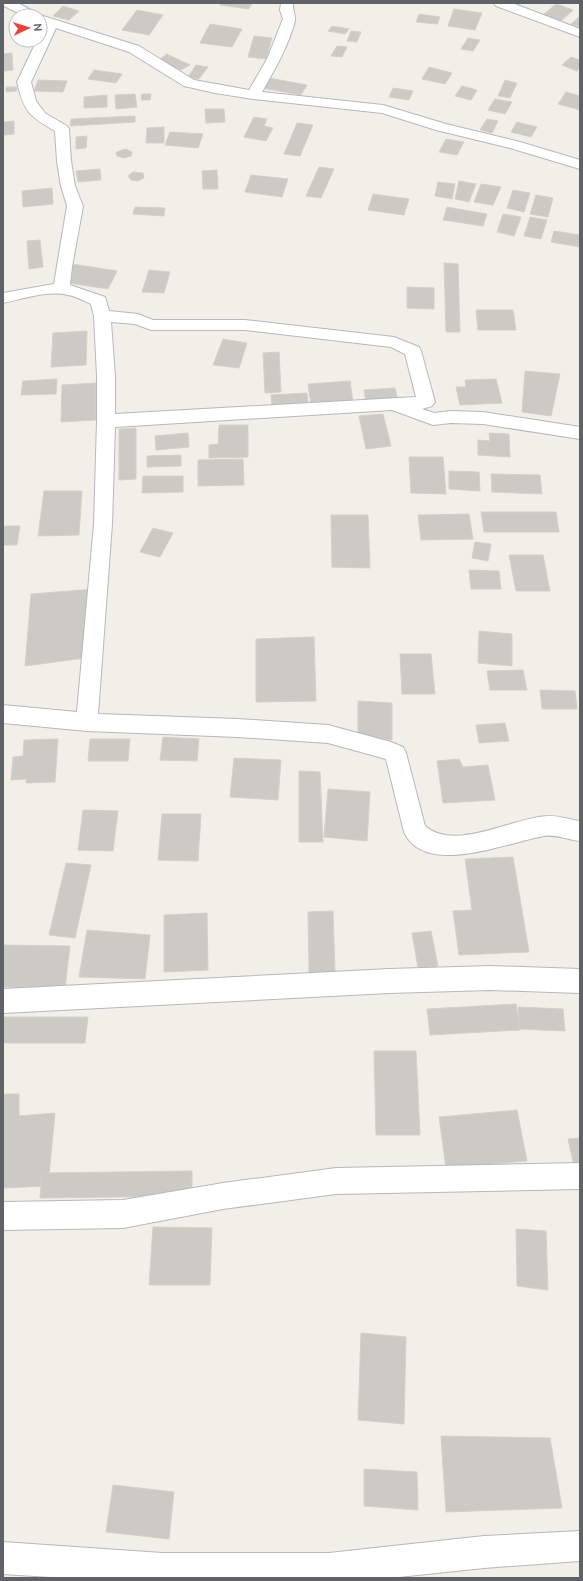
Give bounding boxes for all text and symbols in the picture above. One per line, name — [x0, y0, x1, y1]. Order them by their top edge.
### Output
north arrow — [8, 8, 48, 48]
text: N — [32, 23, 44, 32]

